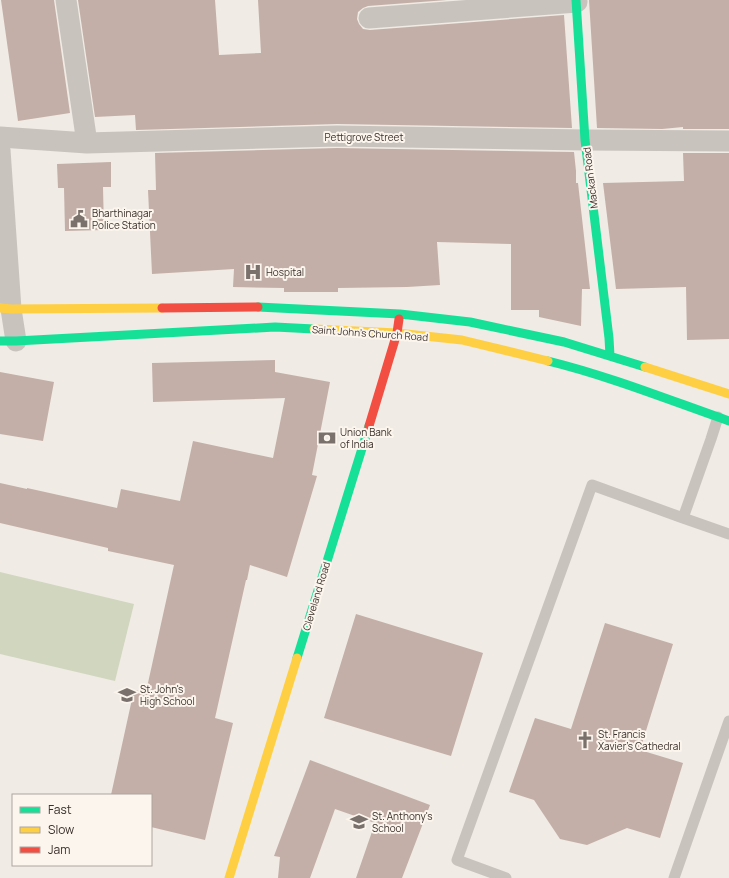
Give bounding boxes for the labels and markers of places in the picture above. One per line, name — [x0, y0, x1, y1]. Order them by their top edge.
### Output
place label: Bharthinagar Police Station — [92, 206, 156, 232]
public building icon: Bharthinagar Police Station — [69, 209, 89, 229]
hospital icon: Hospital — [243, 262, 263, 282]
place label: Hospital — [266, 265, 304, 279]
place label: Union Bank of India — [340, 425, 393, 451]
bank icon: Union Bank of India — [317, 428, 337, 448]
place label: St. John's High School — [140, 682, 195, 708]
school or university icon: St. John's High School — [117, 685, 137, 705]
place label: St. Francis Xavier's Cathedral — [598, 727, 681, 753]
church icon: St. Francis Xavier's Cathedral — [575, 730, 595, 750]
place label: St. Anthony's School — [372, 809, 432, 835]
school or university icon: St. Anthony's School — [349, 812, 369, 832]

